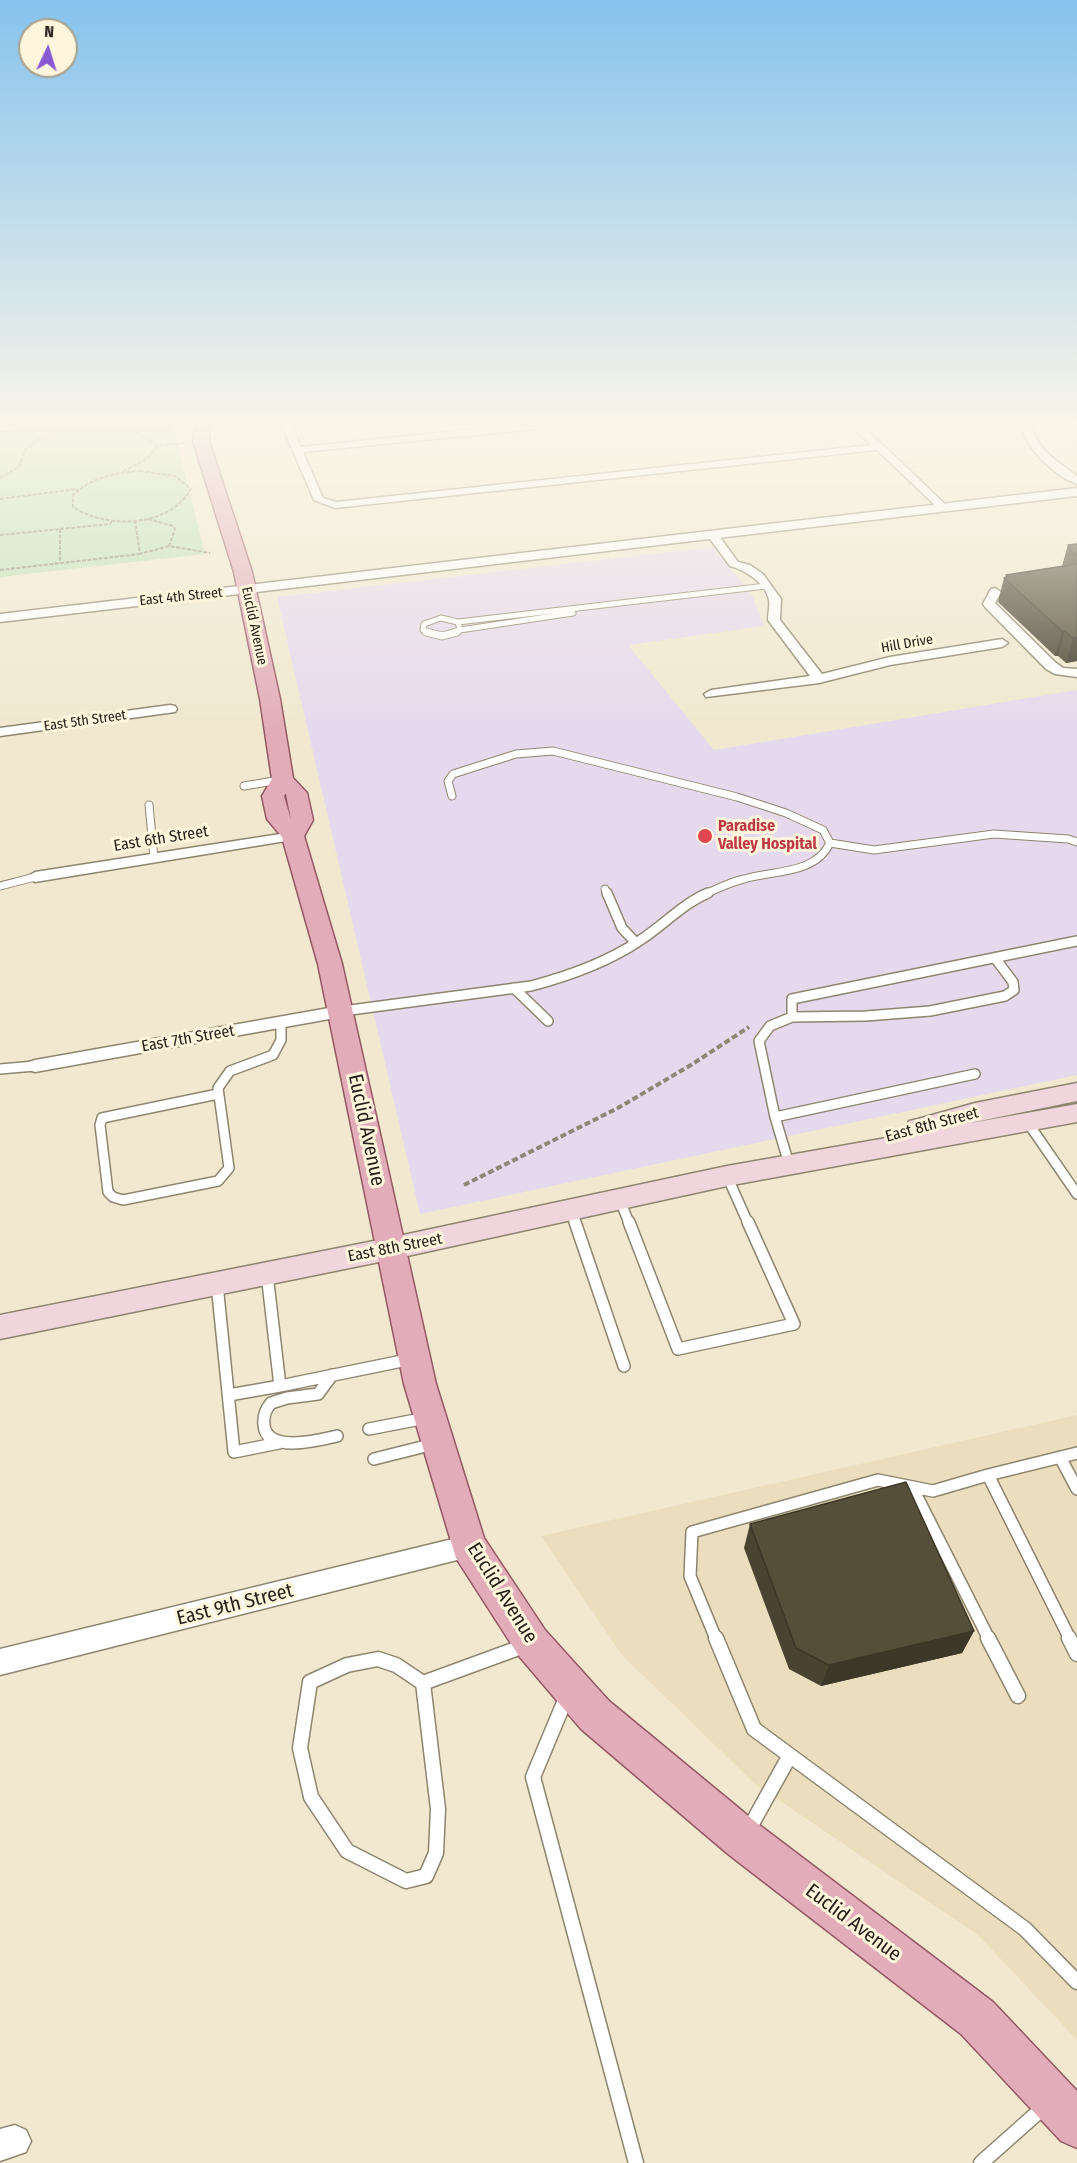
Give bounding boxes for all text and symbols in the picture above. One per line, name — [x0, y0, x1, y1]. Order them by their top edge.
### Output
north arrow — [18, 18, 78, 78]
text: N — [44, 22, 55, 41]
street label: East 4th Street — [139, 584, 223, 610]
street label: Euclid Avenue — [237, 585, 271, 667]
street label: Hill Drive — [880, 631, 934, 657]
street label: East 5th Street — [43, 707, 127, 735]
place label: Paradise Valley Hospital — [718, 817, 817, 855]
street label: East 6th Street — [112, 822, 210, 856]
marker: Paradise Valley Hospital — [696, 827, 714, 845]
street label: East 7th Street — [140, 1021, 236, 1057]
street label: Euclid Avenue — [342, 1072, 390, 1188]
street label: East 8th Street — [883, 1103, 981, 1147]
street label: East 8th Street — [346, 1229, 444, 1267]
street label: Euclid Avenue — [462, 1538, 542, 1648]
street label: East 9th Street — [174, 1579, 296, 1631]
street label: Euclid Avenue — [800, 1879, 906, 1967]

